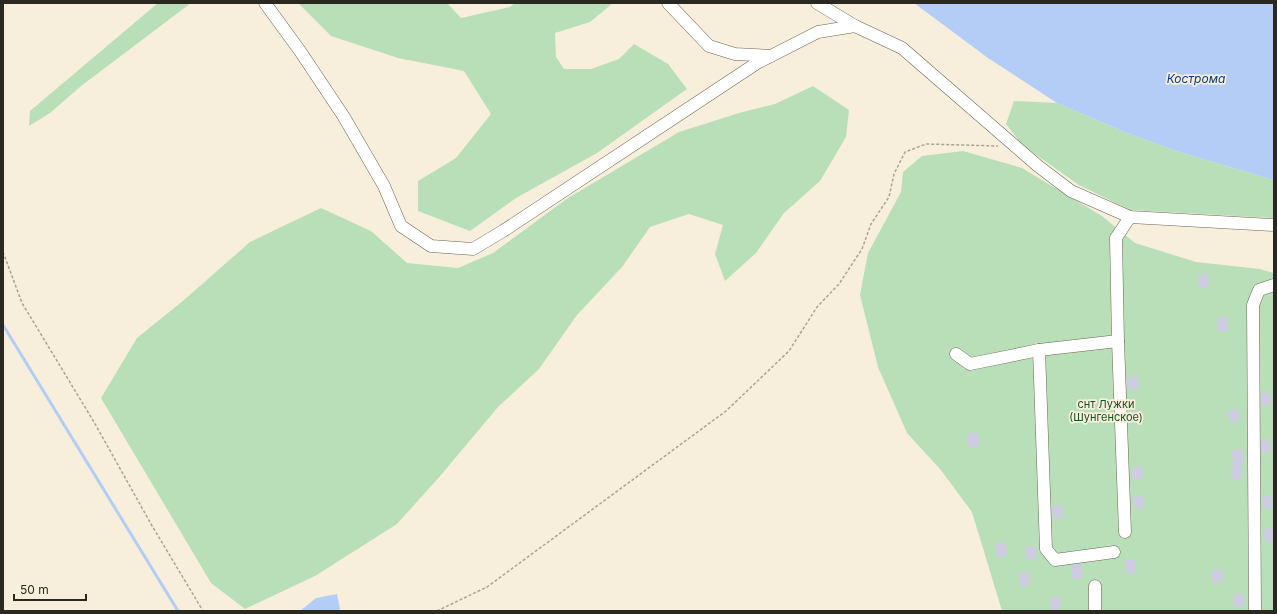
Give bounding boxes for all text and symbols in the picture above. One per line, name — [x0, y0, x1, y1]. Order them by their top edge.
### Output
water label: Кострома — [1167, 71, 1225, 86]
park label: снт Лужки (Шунгенское) — [1069, 397, 1143, 424]
scale bar — [14, 576, 86, 602]
text: 50 m — [20, 582, 49, 597]

